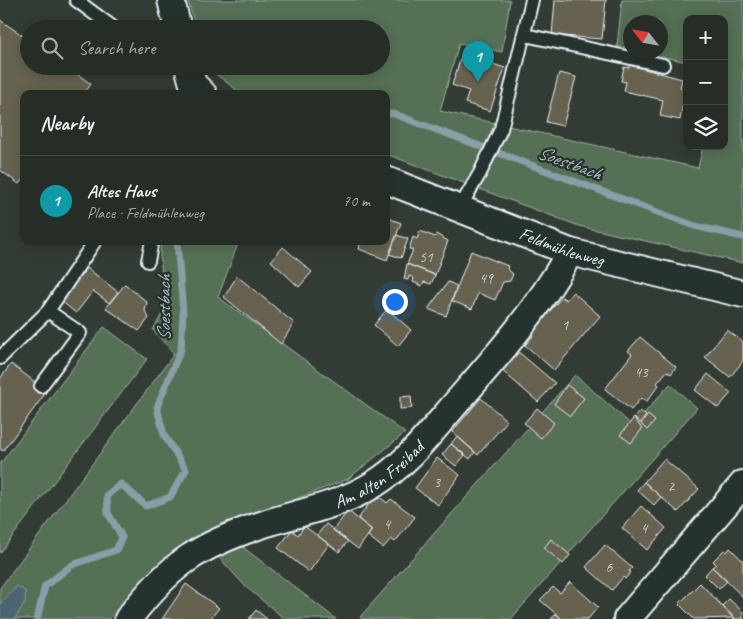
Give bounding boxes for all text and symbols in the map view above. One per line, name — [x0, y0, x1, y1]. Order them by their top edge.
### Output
north arrow — [623, 15, 668, 60]
map controls — [683, 15, 728, 150]
button: + — [683, 15, 728, 60]
search box — [20, 20, 390, 75]
icon: search — [38, 34, 66, 62]
text: Search here — [78, 36, 155, 60]
pin: 1 — [462, 41, 494, 82]
button: − — [683, 60, 728, 105]
button: layers — [683, 105, 728, 150]
text: Nearby — [40, 110, 93, 136]
water label: Soestbach — [534, 140, 606, 186]
text: Altes Haus — [87, 179, 156, 203]
text: 1 — [52, 191, 60, 211]
text: 70 m — [343, 191, 370, 211]
text: Place · Feldmühlenweg — [87, 203, 204, 223]
street label: Feldmühlenweg — [516, 222, 607, 271]
house number: 51 — [419, 248, 434, 267]
house number: 49 — [479, 269, 494, 288]
water label: Soestbach — [152, 274, 176, 341]
your location — [382, 289, 408, 315]
house number: 1 — [562, 316, 570, 335]
house number: 43 — [634, 363, 649, 382]
street label: Am alten Freibad — [331, 434, 431, 513]
house number: 3 — [434, 473, 442, 492]
house number: 2 — [668, 477, 676, 496]
house number: 4 — [384, 515, 392, 534]
house number: 4 — [641, 519, 649, 538]
house number: 6 — [606, 558, 614, 577]

